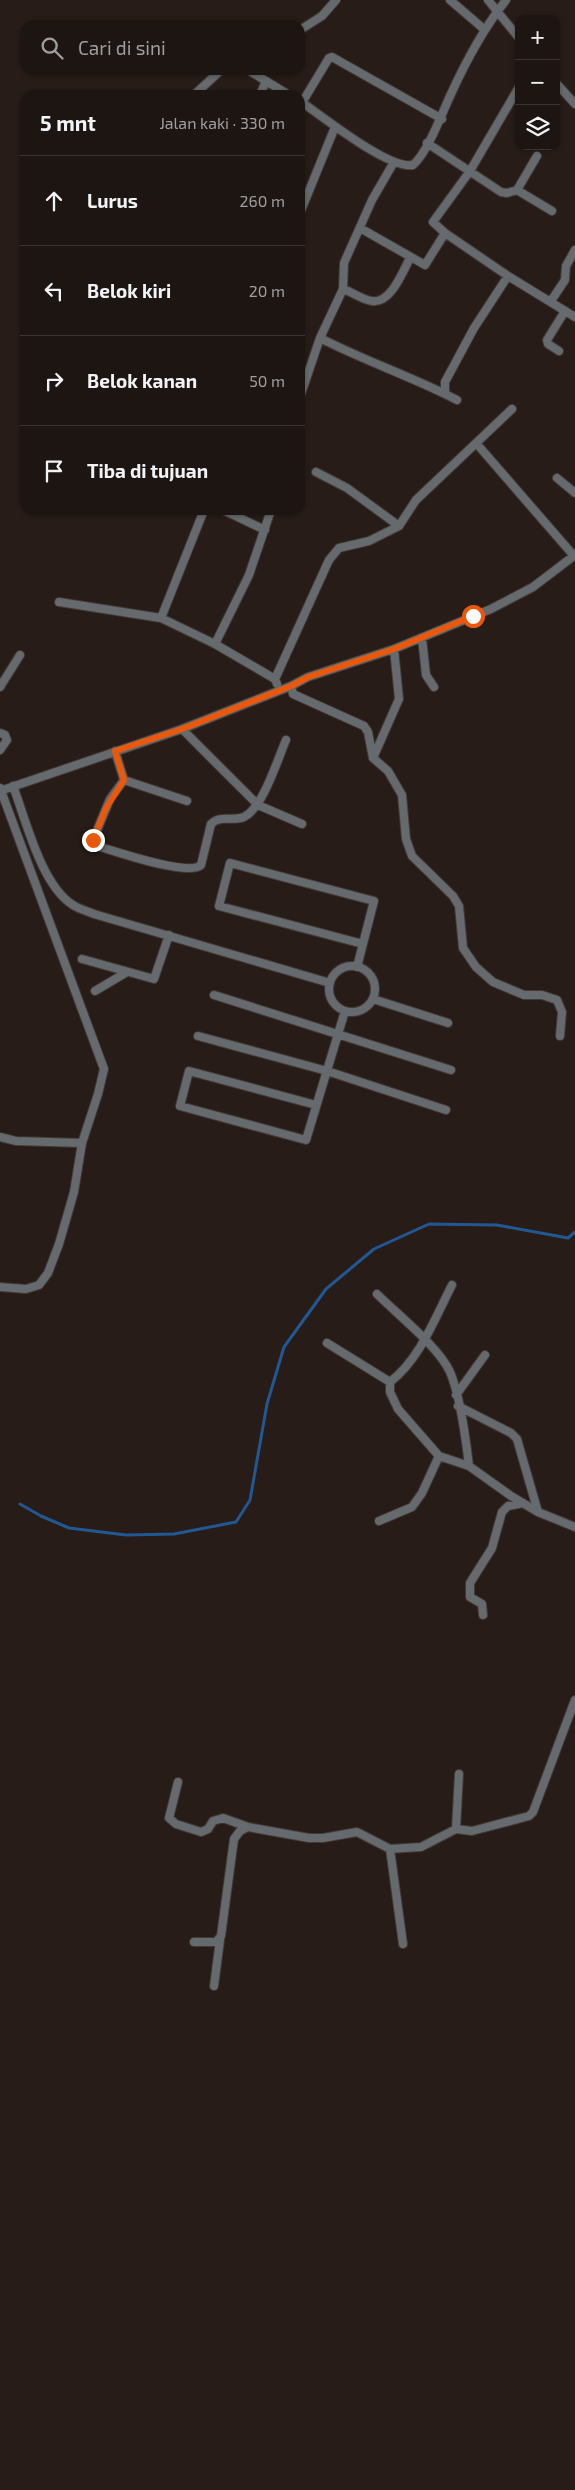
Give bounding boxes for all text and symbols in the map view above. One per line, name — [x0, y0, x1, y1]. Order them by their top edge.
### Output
map controls — [515, 15, 560, 150]
button: + — [515, 15, 560, 60]
search box — [20, 20, 305, 75]
icon: search — [38, 34, 66, 62]
text: Cari di sini — [78, 36, 166, 59]
button: − — [515, 60, 560, 105]
button: layers — [515, 105, 560, 150]
text: 5 mnt — [40, 110, 96, 135]
text: Jalan kaki · 330 m — [159, 113, 285, 132]
icon: ahead — [40, 187, 68, 215]
text: Lurus — [87, 189, 138, 212]
text: 260 m — [240, 191, 285, 210]
icon: left — [40, 277, 68, 305]
text: Belok kiri — [87, 279, 171, 302]
text: 20 m — [249, 281, 285, 300]
icon: right — [40, 367, 68, 395]
text: Belok kanan — [87, 369, 197, 392]
text: 50 m — [249, 371, 285, 390]
icon: arrive — [40, 457, 68, 485]
text: Tiba di tujuan — [87, 459, 208, 482]
route start — [462, 605, 485, 628]
route end — [82, 829, 105, 852]

